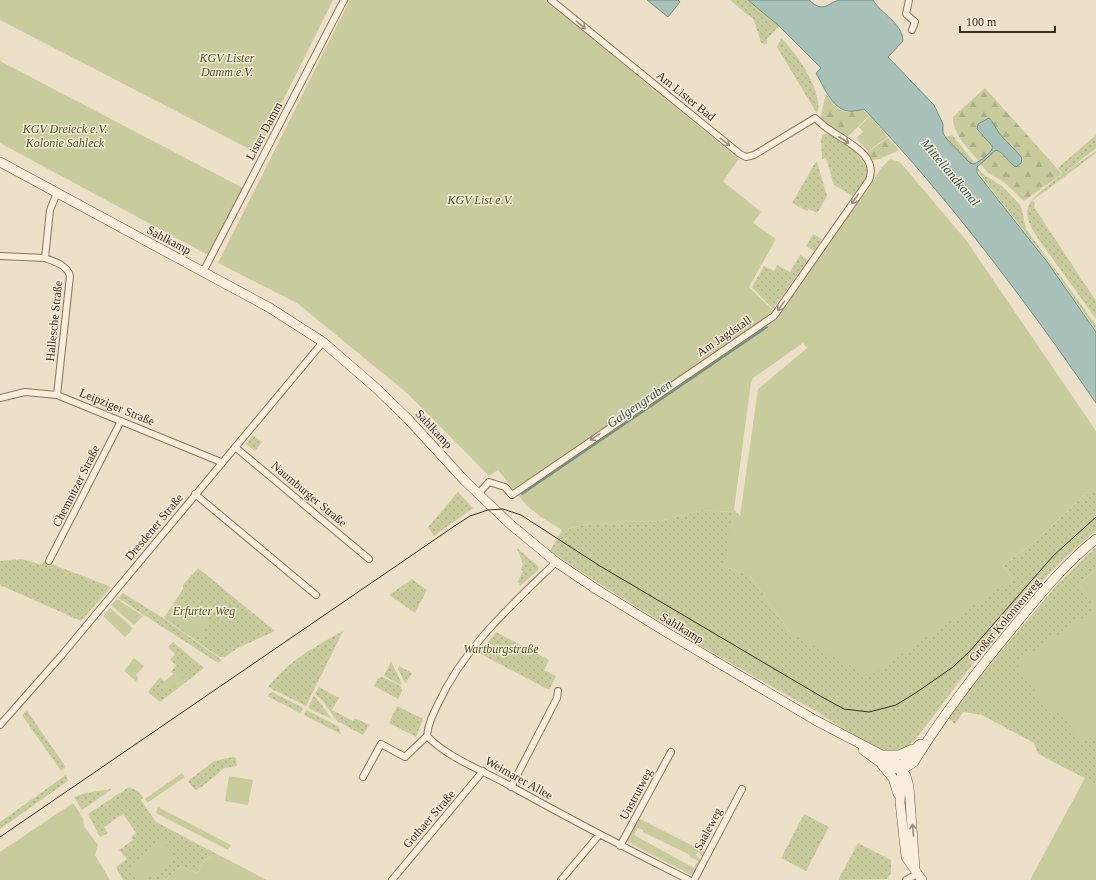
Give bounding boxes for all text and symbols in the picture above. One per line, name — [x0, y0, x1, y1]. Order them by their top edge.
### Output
scale bar — [960, 8, 1055, 34]
text: 100 m — [966, 15, 997, 29]
one-way arrow — [576, 20, 587, 29]
park label: KGV Lister Damm e.V. — [199, 51, 255, 79]
street label: Am Lister Bad — [654, 68, 718, 124]
street label: Lister Damm — [243, 99, 285, 162]
park label: KGV Dreieck e.V. Kolonie Sahleck — [22, 122, 107, 150]
water label: Mittellandkanal — [918, 135, 983, 209]
one-way arrow — [839, 136, 850, 144]
one-way arrow — [720, 138, 731, 147]
park label: KGV List e.V. — [447, 193, 513, 207]
one-way arrow — [851, 194, 860, 205]
street label: Sahlkamp — [145, 223, 193, 257]
street label: Hallesche Straße — [43, 280, 65, 362]
one-way arrow — [777, 300, 785, 311]
street label: Am Jagdstall — [694, 312, 755, 359]
water label: Galgengraben — [604, 376, 675, 431]
street label: Leipziger Straße — [77, 386, 157, 428]
street label: Sahlkamp — [413, 407, 455, 451]
one-way arrow — [590, 433, 601, 441]
street label: Chemnitzer Straße — [49, 443, 103, 529]
street label: Naumburger Straße — [268, 458, 350, 530]
street label: Dresdener Straße — [122, 491, 186, 563]
street label: Großer Kolonnenweg — [966, 576, 1044, 664]
park label: Erfurter Weg — [172, 604, 235, 618]
street label: Sahlkamp — [658, 610, 706, 646]
park label: Wartburgstraße — [463, 642, 539, 656]
street label: Weimarer Allee — [483, 754, 555, 802]
street label: Unstrutweg — [617, 766, 655, 822]
street label: Gothaer Straße — [400, 787, 458, 851]
street label: Saaleweg — [691, 805, 725, 853]
one-way arrow — [910, 824, 917, 837]

